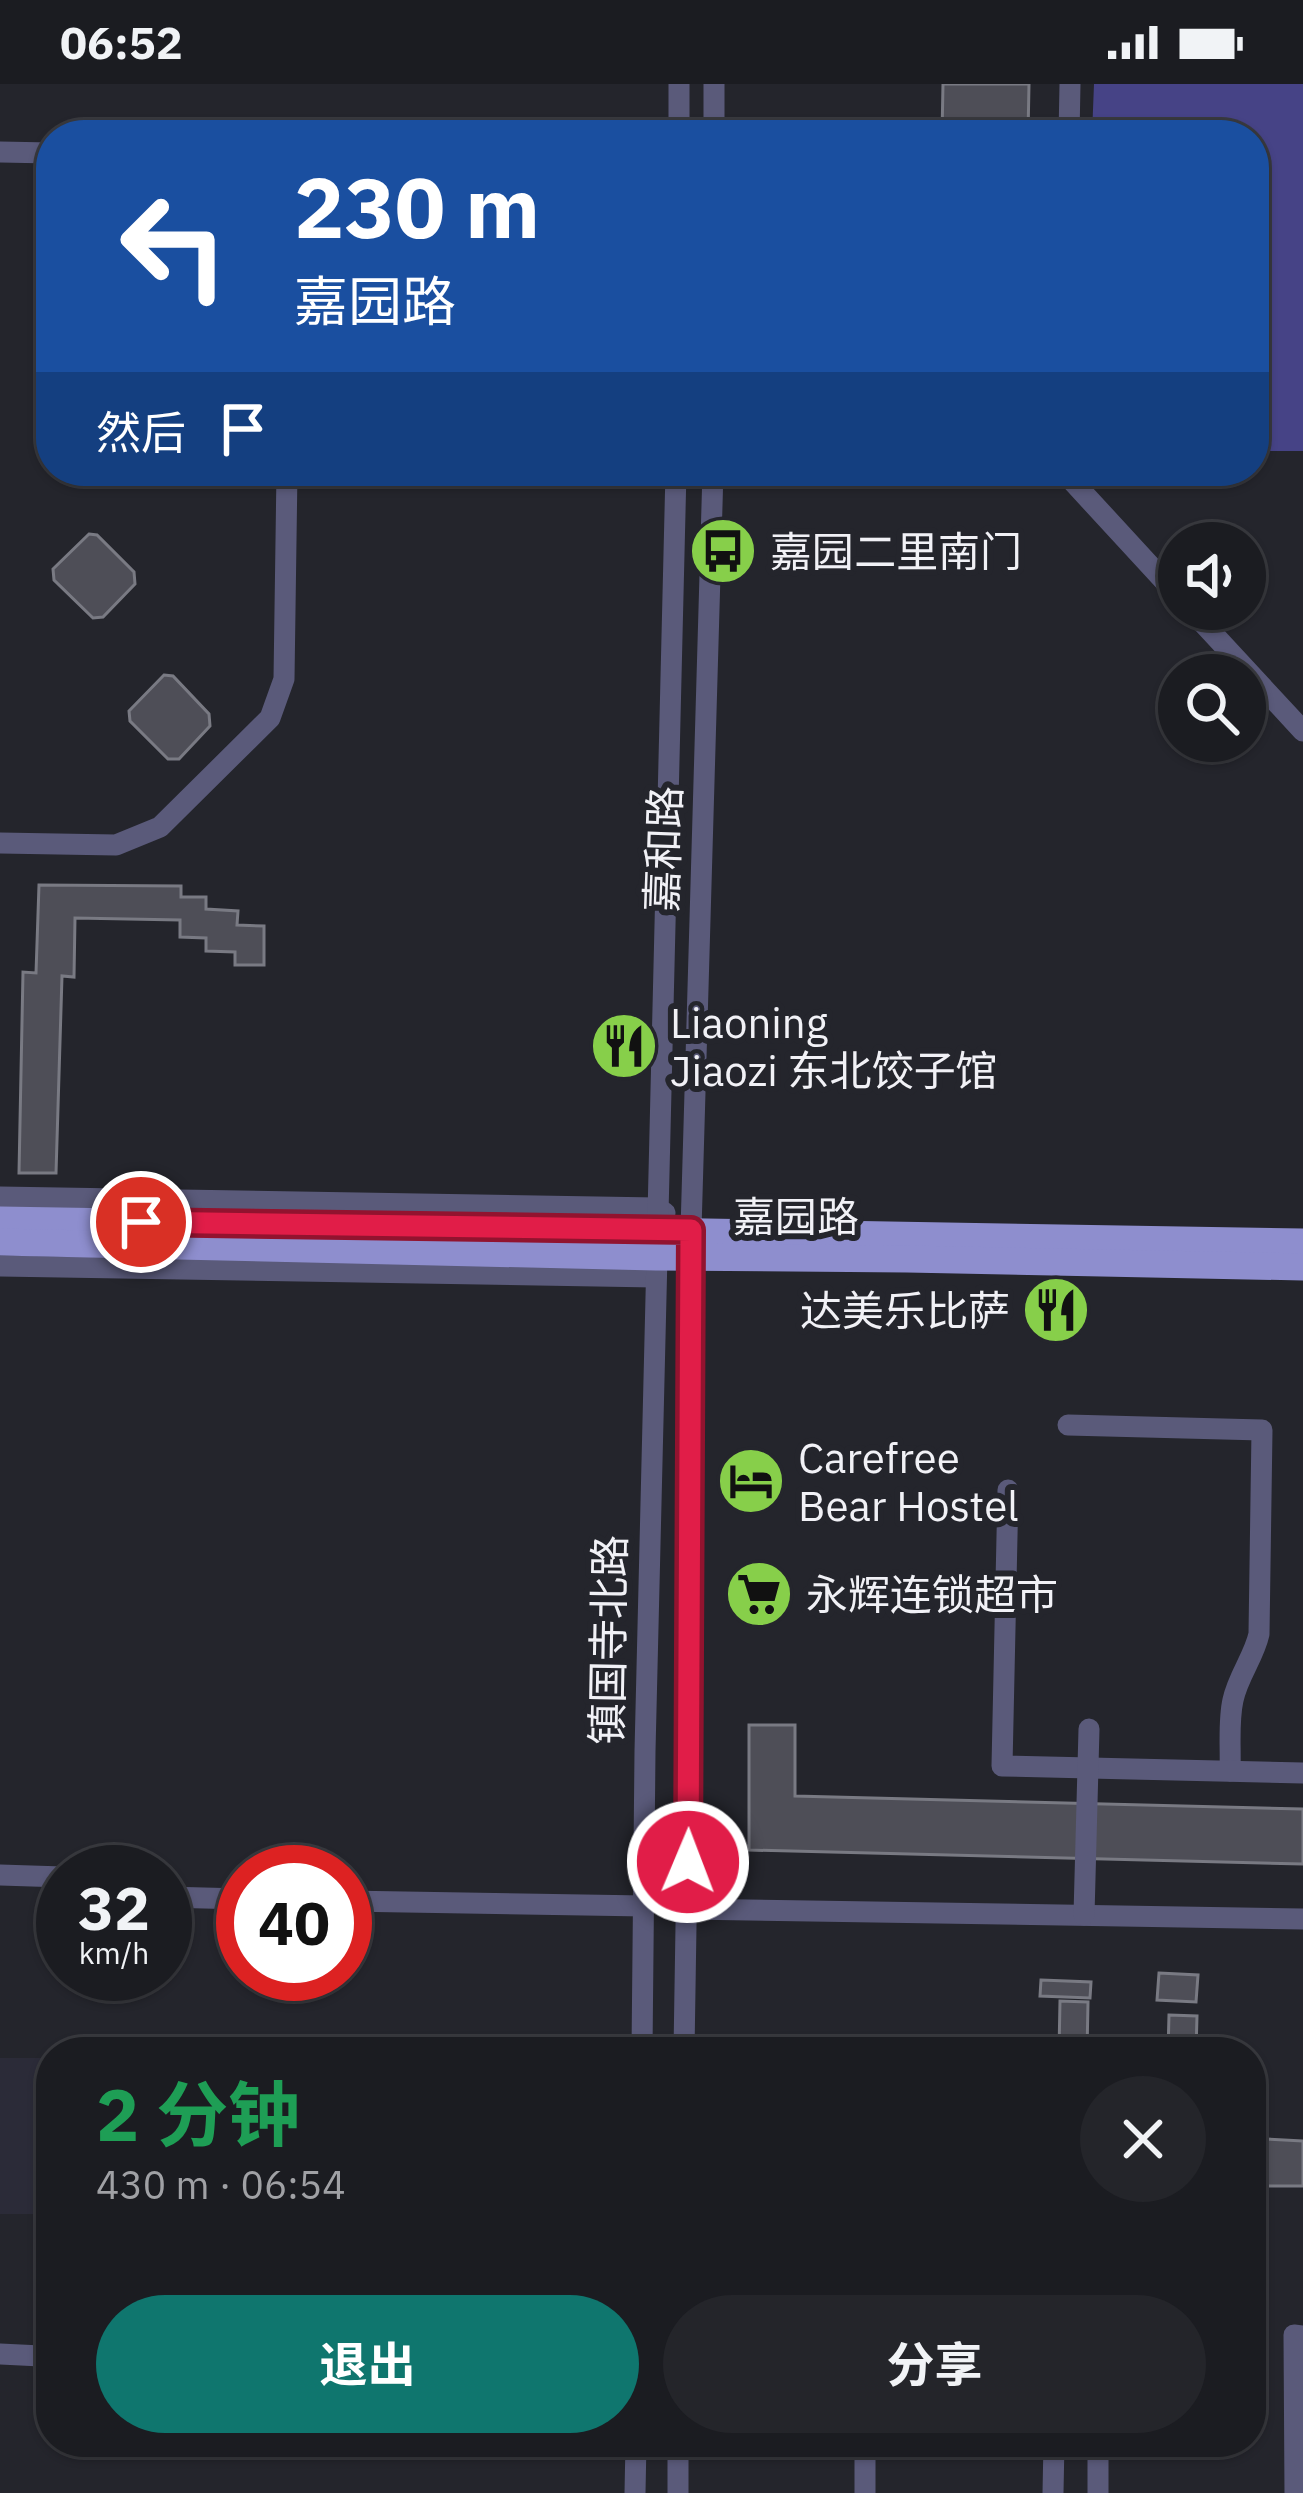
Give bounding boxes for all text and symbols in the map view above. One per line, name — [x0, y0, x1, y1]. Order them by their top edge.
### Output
text: 06:52 — [60, 13, 183, 71]
text: 230 m — [294, 152, 540, 261]
icon: left — [96, 168, 252, 324]
text: 嘉园路 — [294, 266, 456, 336]
icon: arrive — [210, 396, 276, 462]
text: 然后 — [96, 403, 186, 461]
bus stop icon: 嘉园二里南门 — [688, 516, 758, 586]
map controls — [1158, 522, 1266, 762]
button: sound — [1158, 522, 1266, 630]
place label: 嘉园二里南门 — [770, 524, 1022, 579]
button: search — [1158, 654, 1266, 762]
street label: 嘉和路 — [633, 785, 693, 913]
place label: Liaoning Jiaozi 东北饺子馆 — [670, 995, 998, 1098]
restaurant icon: Liaoning Jiaozi 东北饺子馆 — [589, 1011, 659, 1081]
pin — [90, 1171, 192, 1273]
icon: arrive — [108, 1189, 174, 1255]
street label: 嘉园路 — [733, 1189, 859, 1244]
restaurant icon: 达美乐比萨 — [1021, 1275, 1091, 1345]
place label: 达美乐比萨 — [800, 1283, 1010, 1338]
place label: Carefree Bear Hostel — [798, 1430, 1019, 1533]
hotel icon: Carefree Bear Hostel — [716, 1446, 786, 1516]
street label: 镇国寺北路 — [579, 1535, 637, 1745]
supermarket icon: 永辉连锁超市 — [724, 1559, 794, 1629]
place label: 永辉连锁超市 — [806, 1567, 1058, 1622]
position arrow — [625, 1799, 751, 1925]
speed limit sign: 40 — [216, 1845, 372, 2001]
text: 32 — [78, 1868, 150, 1947]
text: km/h — [79, 1933, 149, 1972]
text: 2 分钟 — [96, 2067, 300, 2161]
button: close — [1080, 2076, 1206, 2202]
text: 430 m · 06:54 — [96, 2159, 346, 2210]
button: 退出 — [96, 2295, 639, 2433]
button: 分享 — [663, 2295, 1206, 2433]

